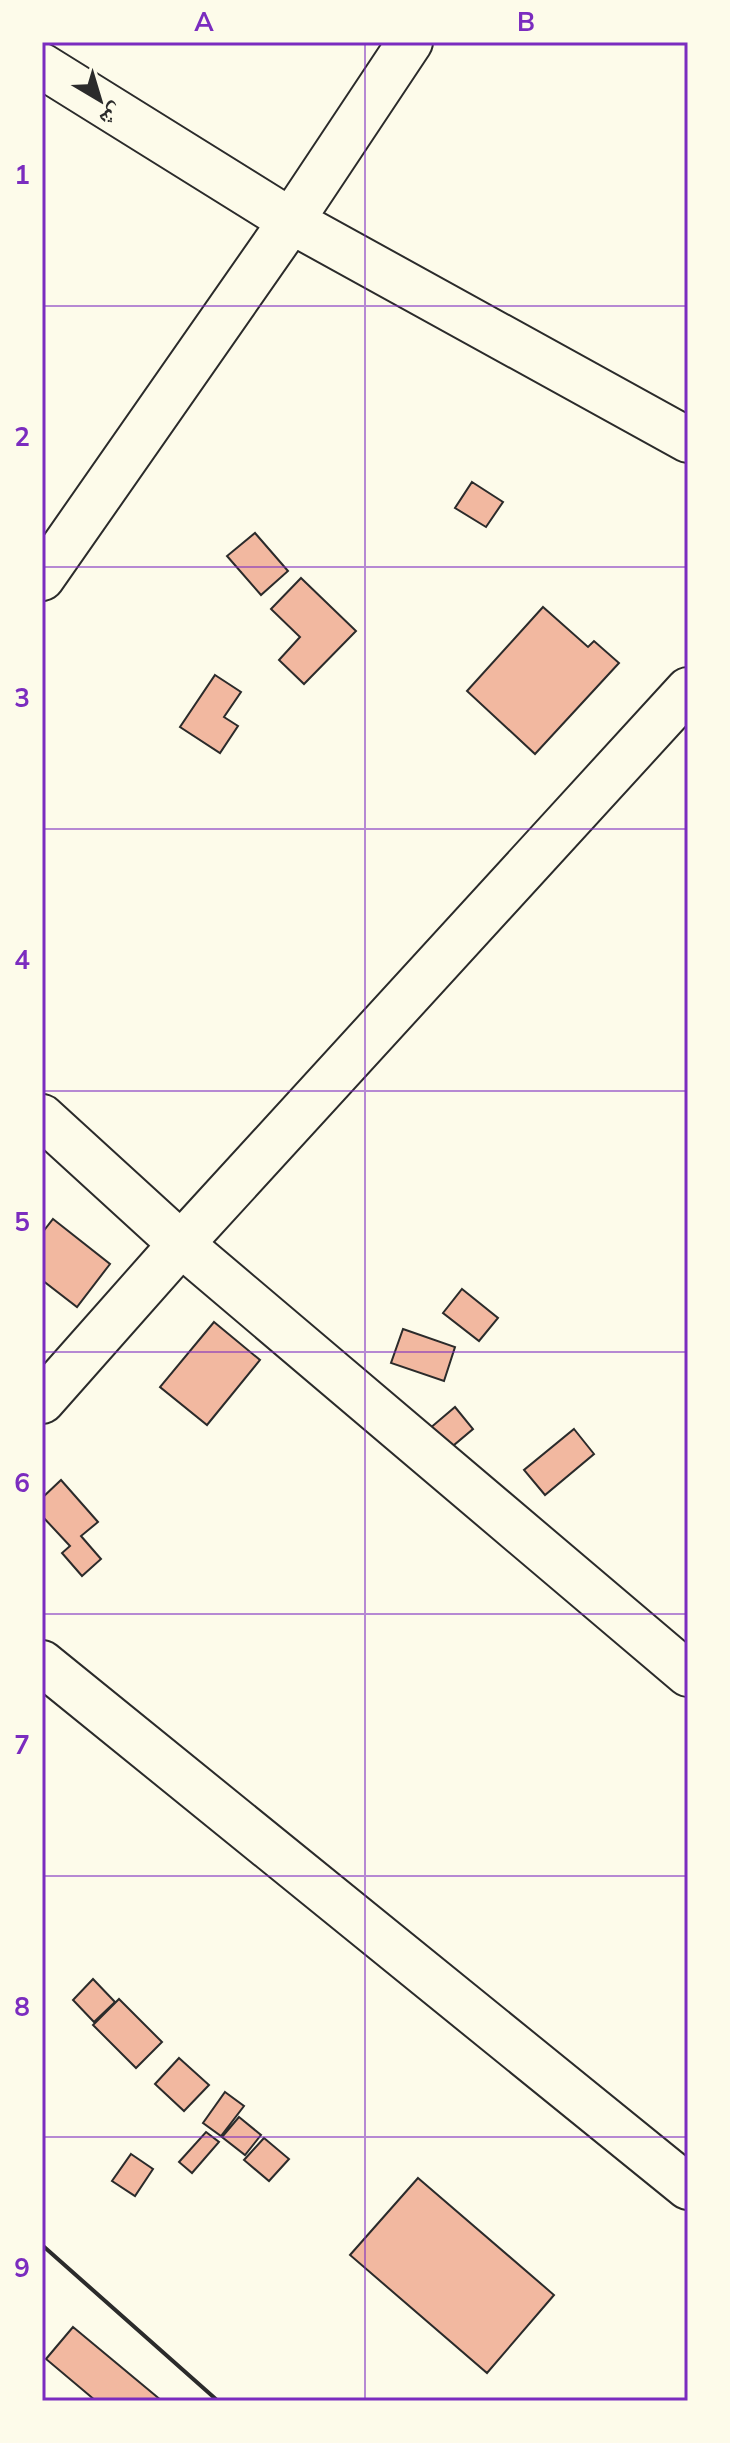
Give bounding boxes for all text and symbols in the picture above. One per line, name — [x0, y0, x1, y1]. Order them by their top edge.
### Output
text: A — [194, 5, 214, 38]
text: B — [517, 5, 535, 38]
north arrow — [60, 60, 140, 140]
text: ش — [94, 98, 130, 134]
text: 1 — [14, 158, 30, 191]
text: 2 — [14, 420, 30, 453]
text: 3 — [14, 681, 30, 714]
text: 4 — [14, 943, 30, 976]
text: 5 — [14, 1205, 30, 1238]
text: 6 — [14, 1466, 30, 1499]
text: 7 — [14, 1728, 30, 1761]
text: 8 — [14, 1990, 30, 2023]
text: 9 — [14, 2251, 30, 2284]

